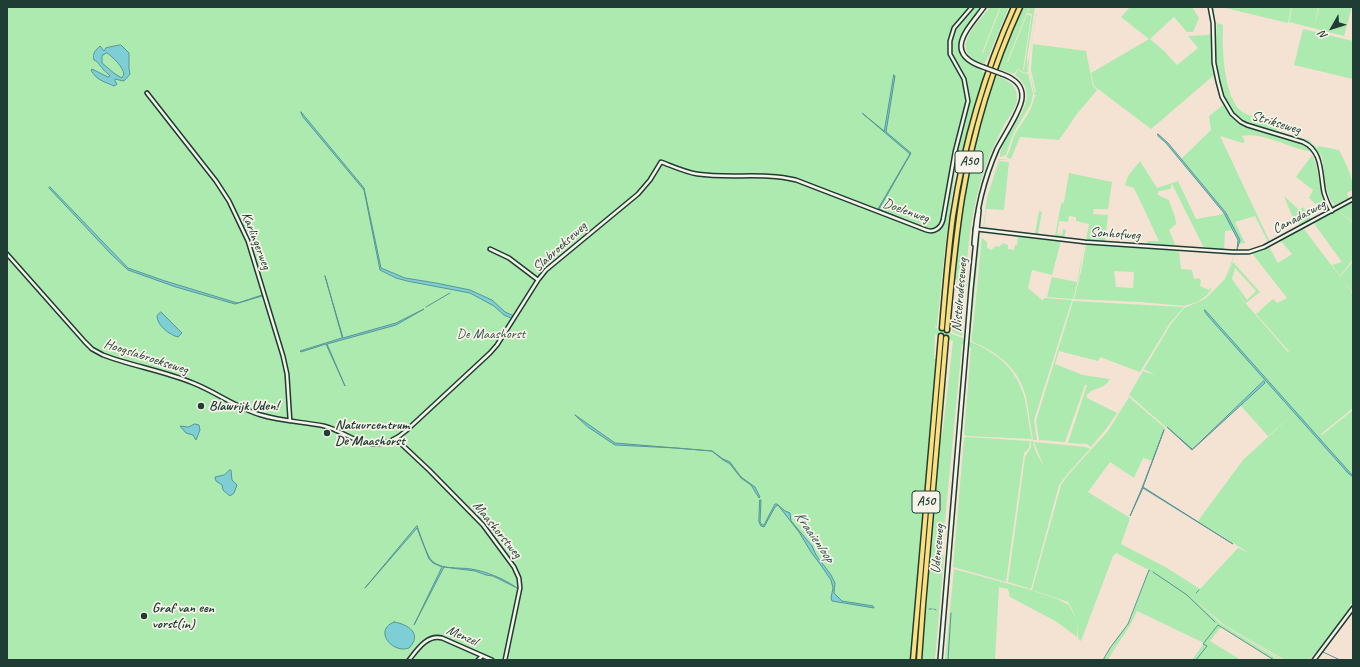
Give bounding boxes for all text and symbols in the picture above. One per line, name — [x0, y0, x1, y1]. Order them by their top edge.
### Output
north arrow — [1312, 8, 1352, 48]
text: N — [1315, 28, 1330, 43]
street label: Strikseweg — [1249, 108, 1303, 138]
road number: A50 — [955, 151, 983, 173]
street label: Doelenweg — [881, 195, 931, 227]
street label: Canadasweg — [1270, 196, 1328, 238]
street label: Karlingerweg — [237, 210, 275, 272]
street label: Slabroekseweg — [529, 218, 591, 276]
street label: Sonhofweg — [1089, 224, 1141, 244]
street label: Nistelrodeseweg — [948, 258, 972, 332]
park label: De Maashorst — [457, 326, 525, 342]
street label: Hoogslabroekseweg — [102, 336, 190, 378]
place label: Blawrijk Uden! — [209, 398, 278, 414]
marker: Blawrijk Uden! — [196, 401, 206, 411]
place label: Natuurcentrum De Maashorst — [335, 417, 409, 450]
marker: Natuurcentrum De Maashorst — [322, 428, 332, 438]
road number: A50 — [912, 491, 940, 513]
street label: Maashorstweg — [469, 498, 525, 562]
water label: Kraaienloop — [790, 508, 838, 566]
street label: Udenseweg — [927, 524, 949, 574]
place label: Graf van een vorst(in) — [152, 600, 214, 632]
marker: Graf van een vorst(in) — [139, 611, 149, 621]
street label: Menzel — [444, 622, 480, 650]

